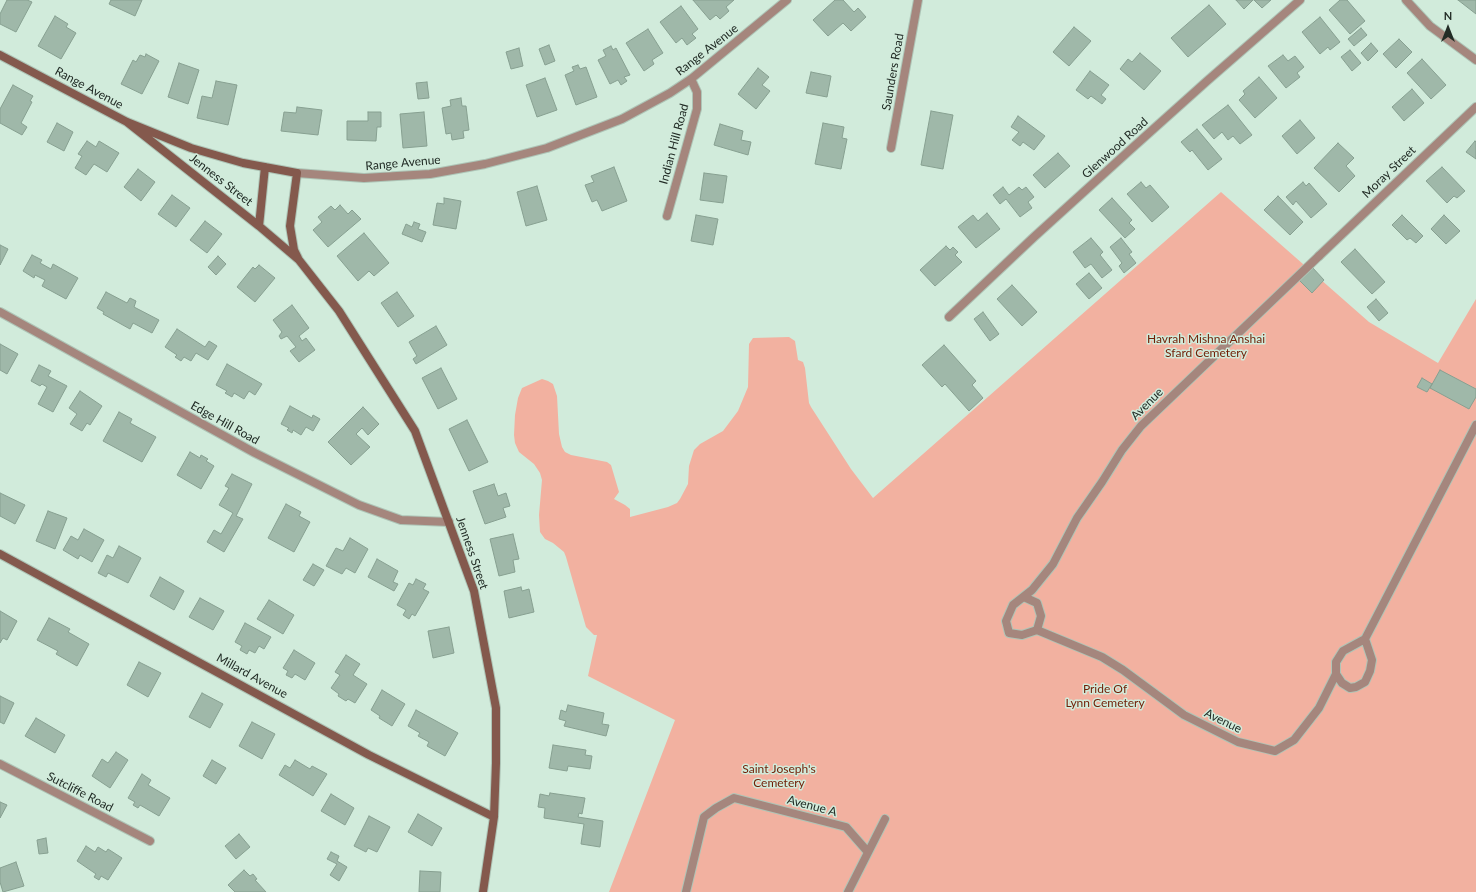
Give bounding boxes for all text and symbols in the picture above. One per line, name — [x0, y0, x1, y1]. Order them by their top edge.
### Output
north arrow — [1428, 8, 1468, 48]
text: N — [1444, 9, 1452, 22]
street label: Range Avenue — [673, 21, 741, 79]
street label: Saunders Road — [879, 32, 907, 112]
street label: Range Avenue — [52, 64, 126, 112]
street label: Indian Hill Road — [656, 102, 692, 186]
street label: Glenwood Road — [1079, 115, 1151, 181]
street label: Moray Street — [1359, 143, 1419, 201]
street label: Jenness Street — [187, 151, 255, 209]
street label: Range Avenue — [365, 153, 441, 173]
park label: Havrah Mishna Anshai Sfard Cemetery — [1147, 332, 1265, 360]
street label: Avenue — [1128, 385, 1166, 423]
street label: Edge Hill Road — [188, 398, 262, 448]
street label: Jenness Street — [453, 515, 491, 591]
street label: Millard Avenue — [214, 651, 290, 701]
park label: Pride Of Lynn Cemetery — [1065, 682, 1145, 710]
street label: Avenue — [1202, 706, 1244, 736]
park label: Saint Joseph's Cemetery — [742, 762, 816, 790]
street label: Sutcliffe Road — [44, 769, 116, 815]
street label: Avenue A — [786, 792, 838, 820]

